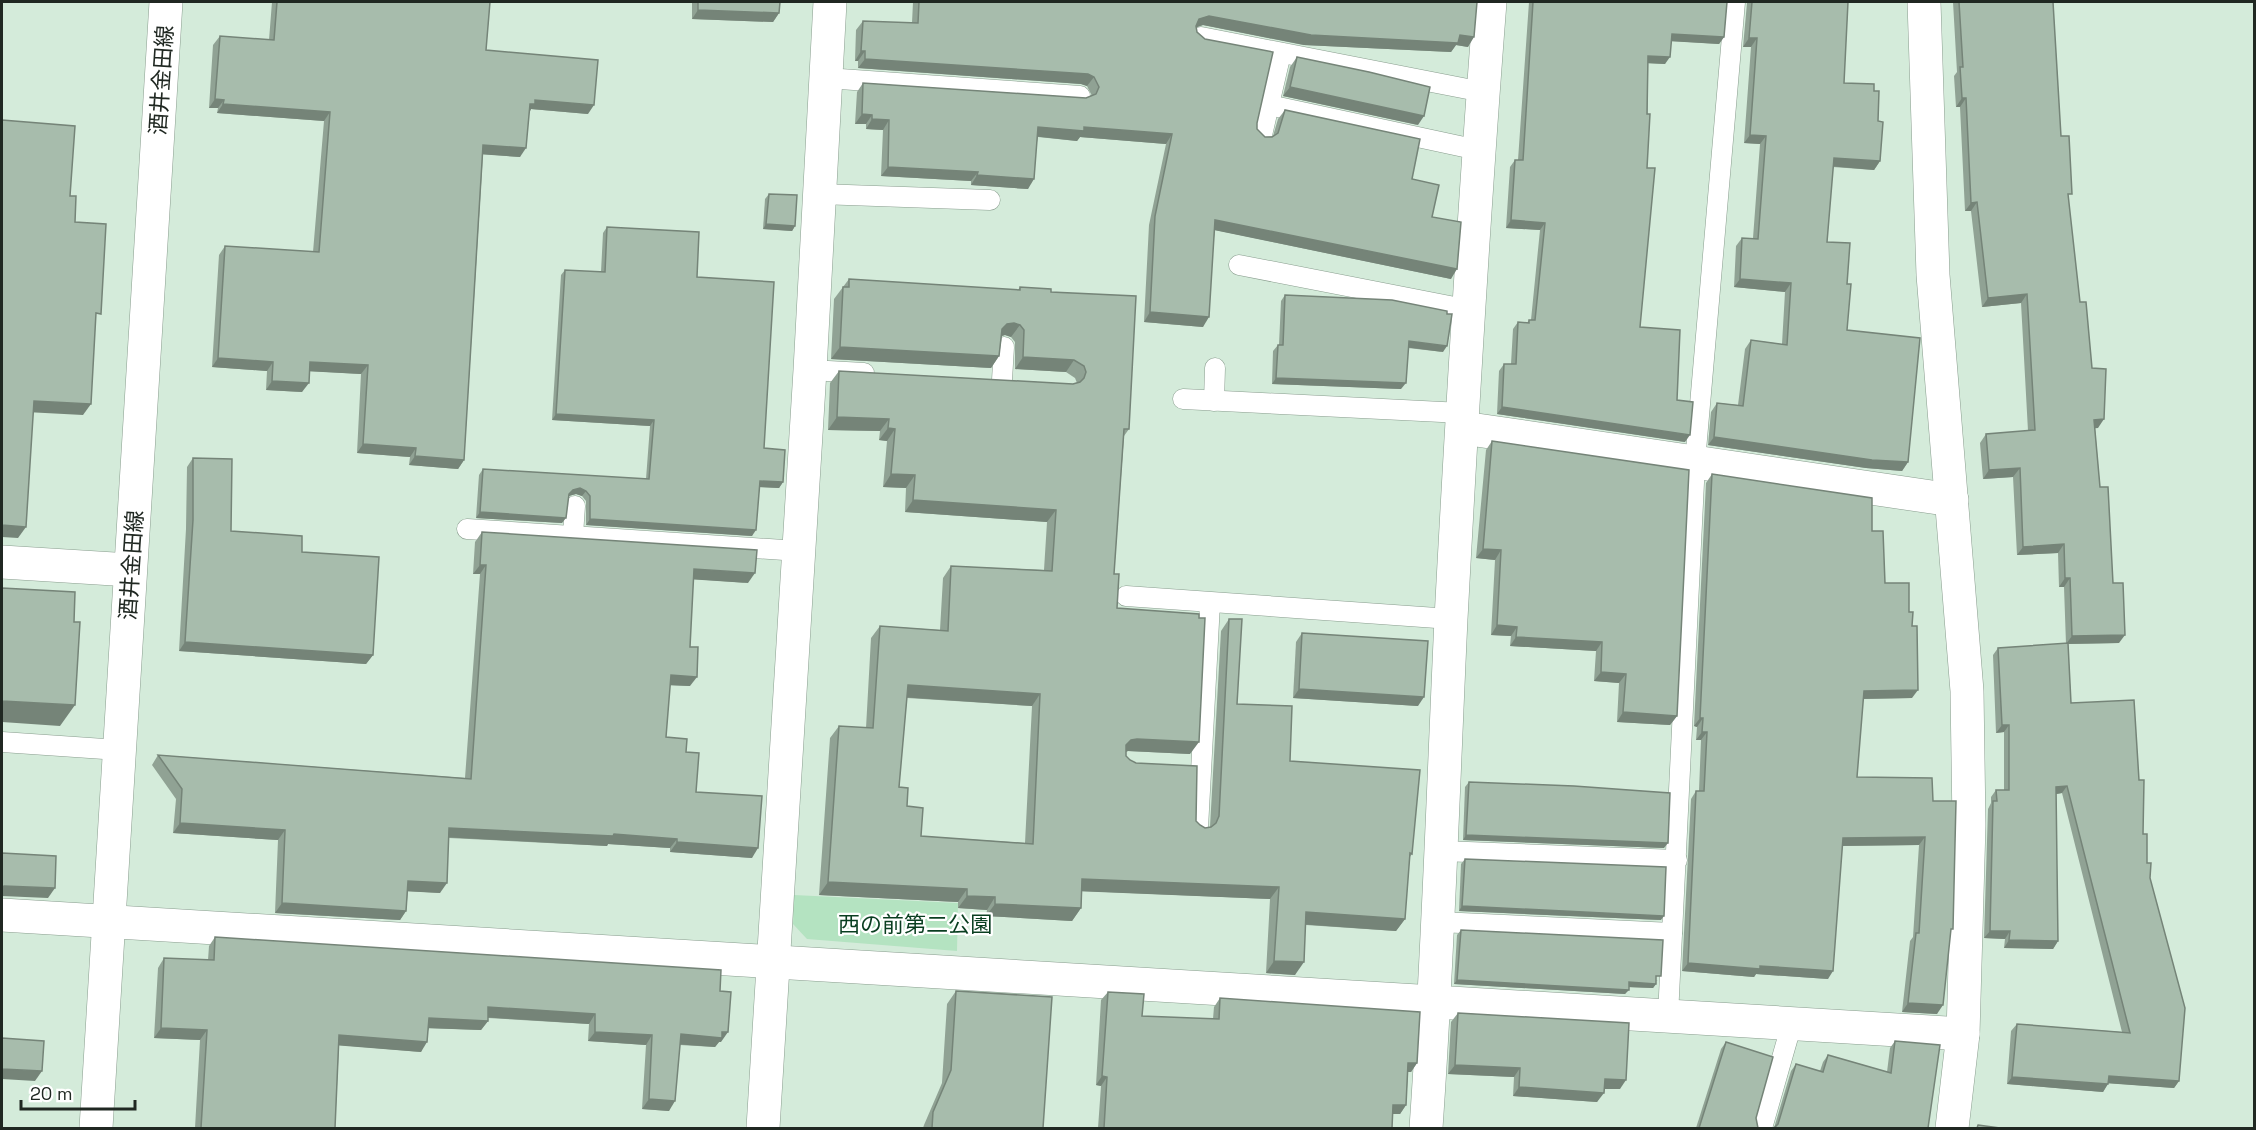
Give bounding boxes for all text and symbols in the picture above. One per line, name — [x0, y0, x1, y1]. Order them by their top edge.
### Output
street label: 酒井金田線 — [143, 24, 179, 136]
street label: 酒井金田線 — [113, 509, 149, 621]
park label: 西の前第二公園 — [838, 910, 992, 938]
scale bar — [21, 1073, 135, 1111]
text: 20 m — [30, 1082, 73, 1105]

